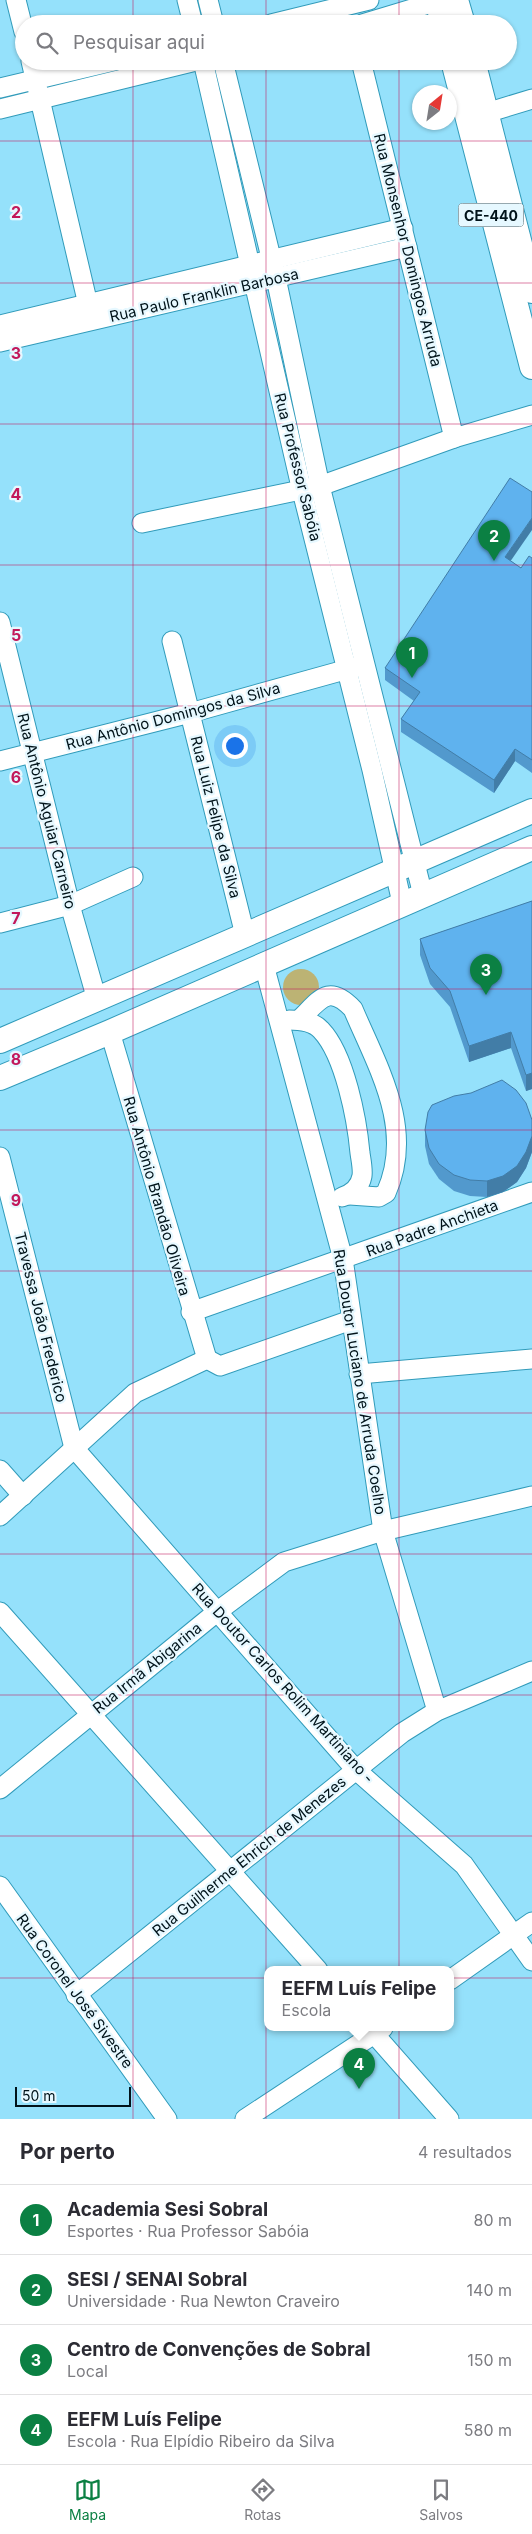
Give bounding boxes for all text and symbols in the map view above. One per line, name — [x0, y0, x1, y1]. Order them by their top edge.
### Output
search box — [15, 15, 517, 70]
icon: search — [33, 29, 61, 57]
text: Pesquisar aqui — [73, 31, 205, 54]
north arrow — [412, 85, 457, 130]
street label: Rua Monsenhor Domingos Arruda — [370, 131, 446, 369]
text: 2 — [11, 202, 21, 222]
road number: CE-440 — [458, 204, 524, 226]
street label: Rua Paulo Franklin Barbosa — [108, 264, 300, 326]
text: 3 — [11, 343, 21, 363]
street label: Rua Professor Sabóia — [270, 391, 326, 543]
text: 4 — [11, 484, 22, 504]
pin: 2 — [478, 520, 510, 561]
text: 5 — [11, 625, 21, 645]
pin: 1 — [396, 637, 428, 678]
street label: Rua Antônio Domingos da Silva — [64, 678, 282, 754]
street label: Rua Antônio Aguiar Carneiro — [13, 711, 81, 911]
your location — [222, 733, 248, 759]
street label: Rua Luiz Felipe da Silva — [187, 734, 245, 900]
text: 6 — [11, 767, 21, 787]
text: 7 — [11, 908, 21, 928]
pin: 3 — [470, 954, 502, 995]
text: 8 — [11, 1049, 21, 1069]
street label: Rua Antônio Brandão Oliveira — [119, 1094, 195, 1298]
text: 9 — [11, 1190, 21, 1210]
street label: Rua Padre Anchieta — [363, 1195, 501, 1261]
street label: Travessa João Frederico — [11, 1230, 71, 1404]
street label: Rua Doutor Luciano de Arruda Coelho — [330, 1248, 390, 1516]
street label: Rua Doutor Carlos Rolim Martiniano - — [188, 1579, 378, 1787]
street label: Rua Irmã Abigarina — [89, 1618, 205, 1718]
street label: Rua Guilherme Ehrich de Menezes — [148, 1772, 350, 1940]
street label: Rua Coronel José Sivestre — [12, 1910, 138, 2072]
popup — [264, 1966, 454, 2031]
text: EEFM Luís Felipe — [282, 1977, 436, 2000]
text: Escola — [282, 2000, 331, 2020]
pin: 4 — [343, 2048, 375, 2089]
scale bar — [15, 2084, 131, 2107]
text: 50 m — [22, 2087, 56, 2104]
text: Por perto — [20, 2139, 115, 2164]
text: 4 resultados — [418, 2142, 512, 2162]
text: Academia Sesi Sobral — [67, 2198, 268, 2221]
text: 1 — [33, 2210, 39, 2230]
text: 80 m — [473, 2210, 512, 2230]
text: Esportes · Rua Professor Sabóia — [67, 2221, 309, 2241]
text: SESI / SENAI Sobral — [67, 2268, 247, 2291]
text: 2 — [31, 2280, 41, 2300]
text: 140 m — [467, 2280, 512, 2300]
text: Universidade · Rua Newton Craveiro — [67, 2291, 340, 2311]
text: Centro de Convenções de Sobral — [67, 2338, 371, 2361]
text: 3 — [31, 2350, 41, 2370]
text: 150 m — [467, 2350, 512, 2370]
text: Local — [67, 2361, 108, 2381]
text: EEFM Luís Felipe — [67, 2408, 222, 2431]
text: 4 — [31, 2420, 41, 2440]
text: 580 m — [464, 2420, 512, 2440]
text: Escola · Rua Elpídio Ribeiro da Silva — [67, 2431, 335, 2451]
tab: Mapa — [69, 2476, 106, 2523]
tab: Rotas — [244, 2476, 281, 2523]
tab: Salvos — [419, 2476, 463, 2523]

